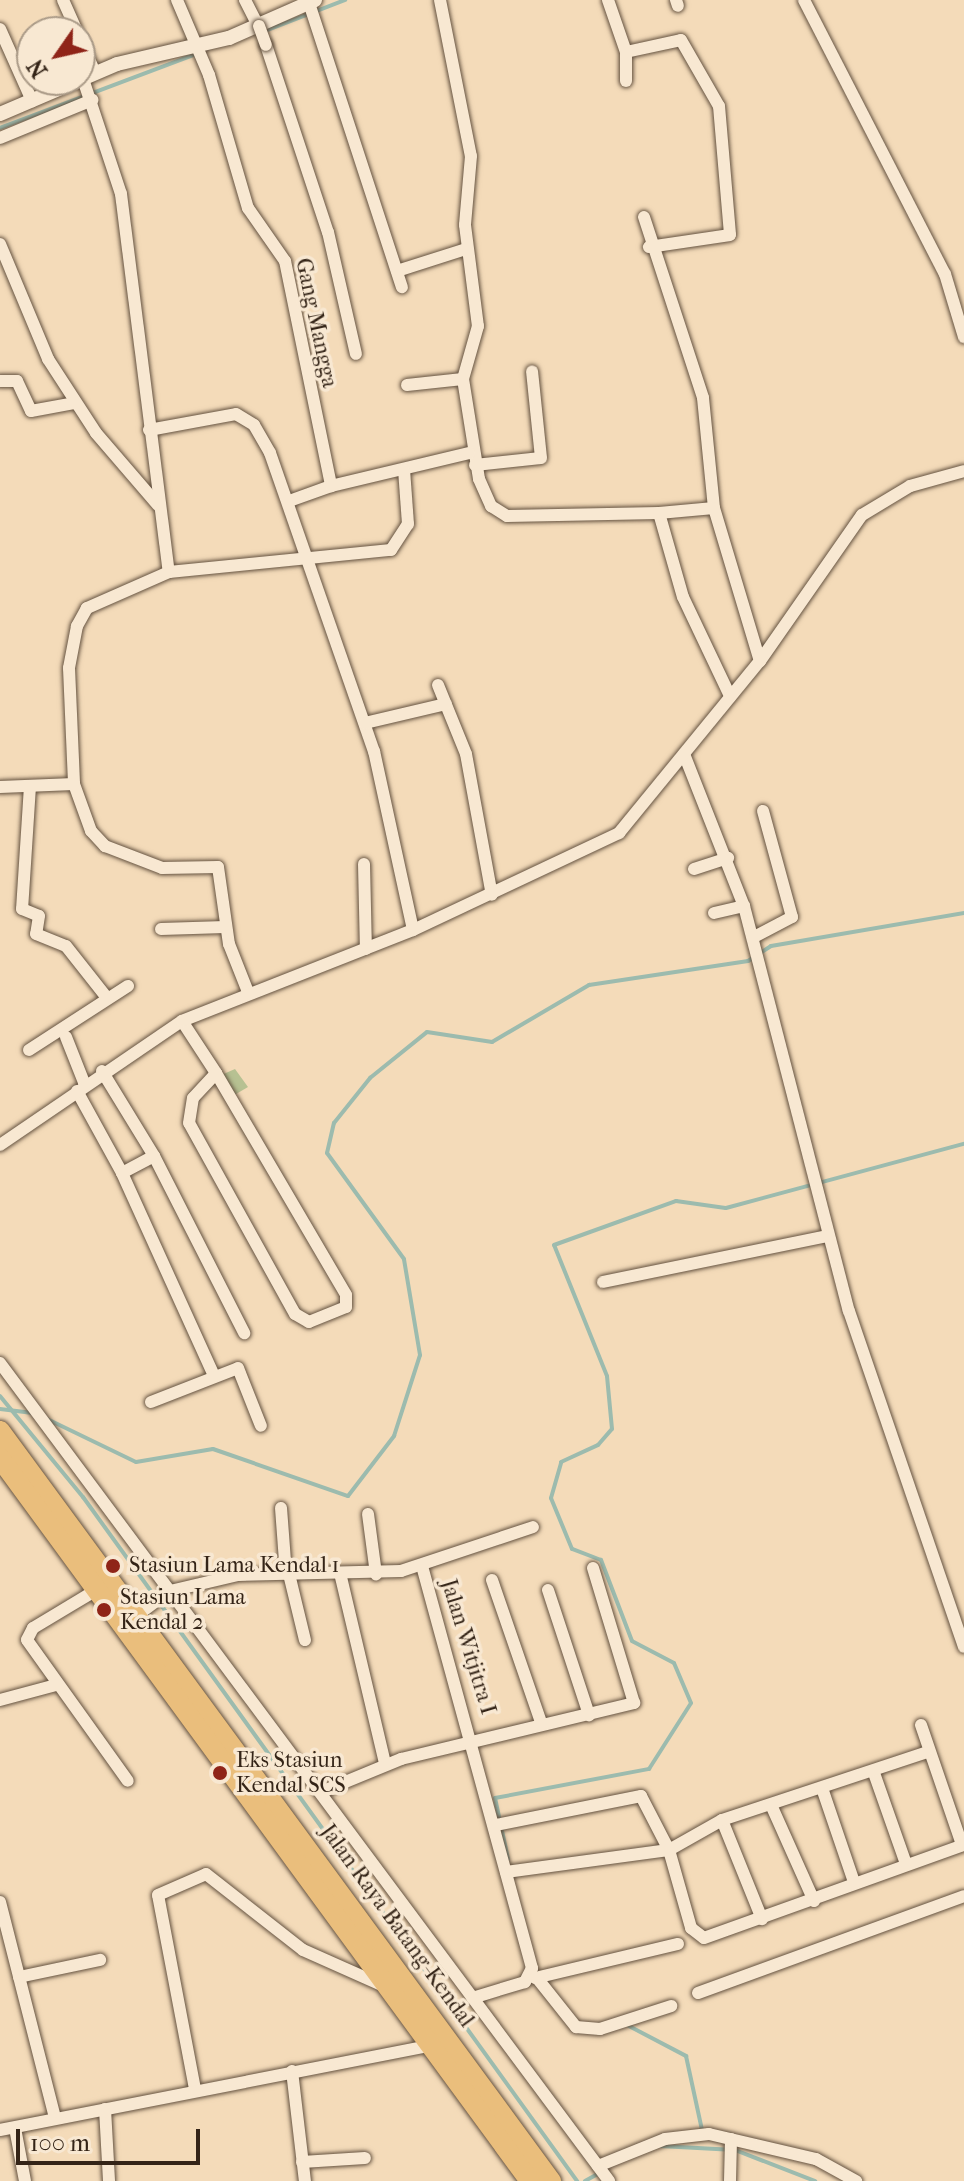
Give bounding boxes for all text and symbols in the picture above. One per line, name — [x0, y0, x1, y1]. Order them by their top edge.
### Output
north arrow — [16, 16, 96, 96]
text: N — [22, 54, 53, 83]
street label: Gang Mangga — [289, 256, 343, 390]
place label: Stasiun Lama Kendal 1 — [129, 1553, 339, 1579]
marker: Stasiun Lama Kendal 1 — [104, 1557, 122, 1575]
street label: Jalan Witjitra I — [435, 1576, 501, 1718]
place label: Stasiun Lama Kendal 2 — [120, 1584, 246, 1636]
marker: Stasiun Lama Kendal 2 — [95, 1601, 113, 1619]
place label: Eks Stasiun Kendal SCS — [236, 1747, 346, 1798]
marker: Eks Stasiun Kendal SCS — [211, 1764, 229, 1782]
street label: Jalan Raya Batang-Kendal — [315, 1819, 479, 2033]
scale bar — [20, 2113, 204, 2163]
text: 100 m — [30, 2129, 90, 2157]

